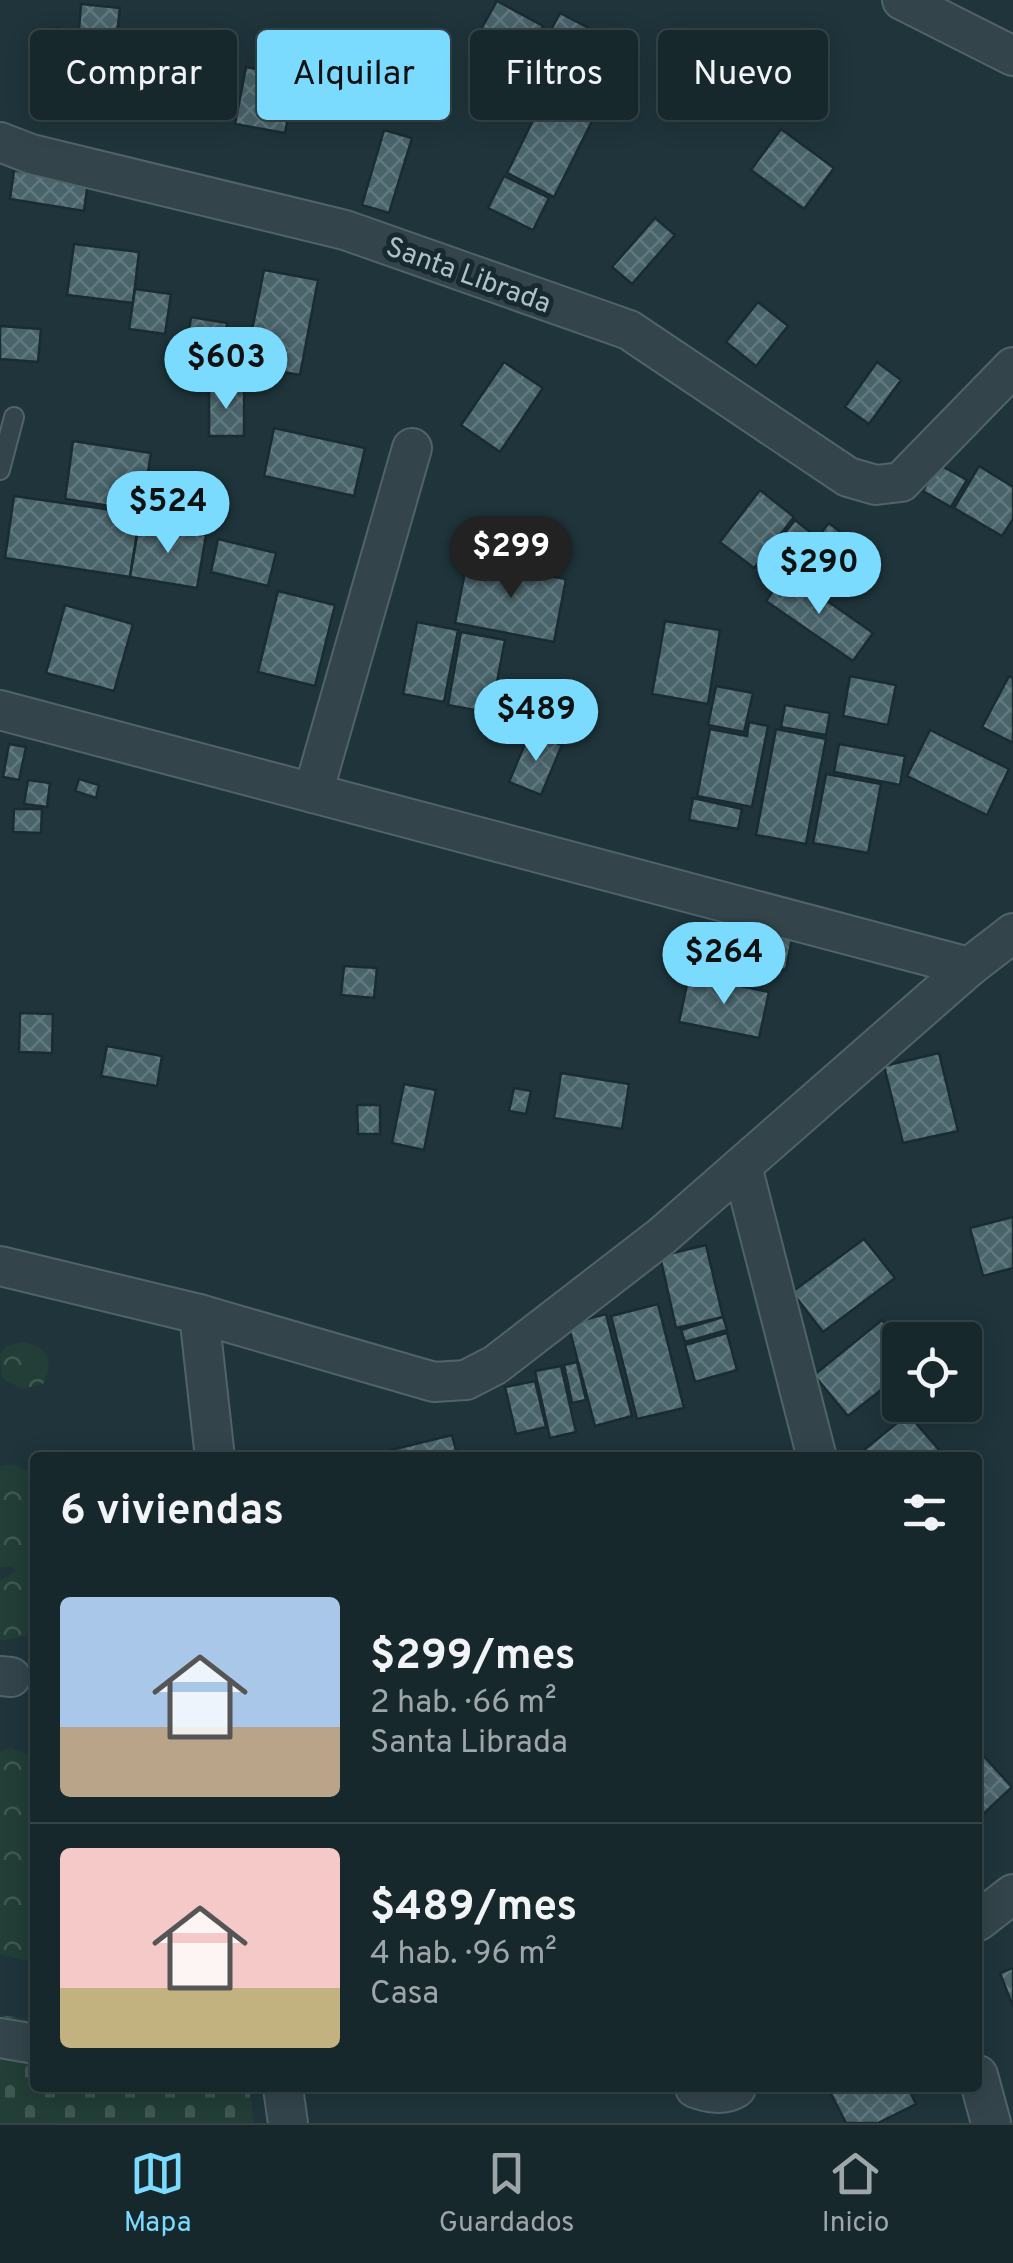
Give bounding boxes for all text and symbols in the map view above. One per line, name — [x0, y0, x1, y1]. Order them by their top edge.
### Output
chip: Comprar — [30, 30, 237, 120]
chip: Alquilar — [257, 30, 450, 120]
chip: Filtros — [470, 30, 638, 120]
chip: Nuevo — [658, 30, 828, 120]
street label: Santa Librada — [380, 230, 555, 323]
pin: $603 — [167, 327, 285, 412]
text: $603 — [186, 339, 266, 379]
pin: $524 — [109, 471, 227, 556]
text: $524 — [128, 483, 208, 523]
pin: $299 — [452, 516, 570, 601]
text: $299 — [472, 528, 550, 568]
pin: $290 — [760, 532, 878, 617]
text: $290 — [779, 544, 859, 584]
pin: $489 — [477, 679, 595, 764]
text: $489 — [496, 691, 576, 731]
pin: $264 — [665, 922, 783, 1007]
text: $264 — [684, 934, 764, 974]
map controls — [882, 1322, 982, 1422]
button: locate — [882, 1322, 982, 1422]
icon: filters — [897, 1485, 952, 1540]
text: 6 viviendas — [60, 1486, 284, 1539]
text: $299/mes — [370, 1631, 575, 1684]
icon: home — [140, 1637, 260, 1757]
text: 2 hab. · 66 m² — [370, 1684, 557, 1724]
text: Santa Librada — [370, 1724, 568, 1764]
text: $489/mes — [370, 1882, 577, 1935]
icon: home — [140, 1888, 260, 2008]
text: 4 hab. · 96 m² — [370, 1935, 557, 1975]
text: Casa — [370, 1975, 439, 2015]
tab: Mapa — [124, 2146, 191, 2242]
tab: Guardados — [439, 2146, 574, 2242]
tab: Inicio — [822, 2146, 889, 2242]

